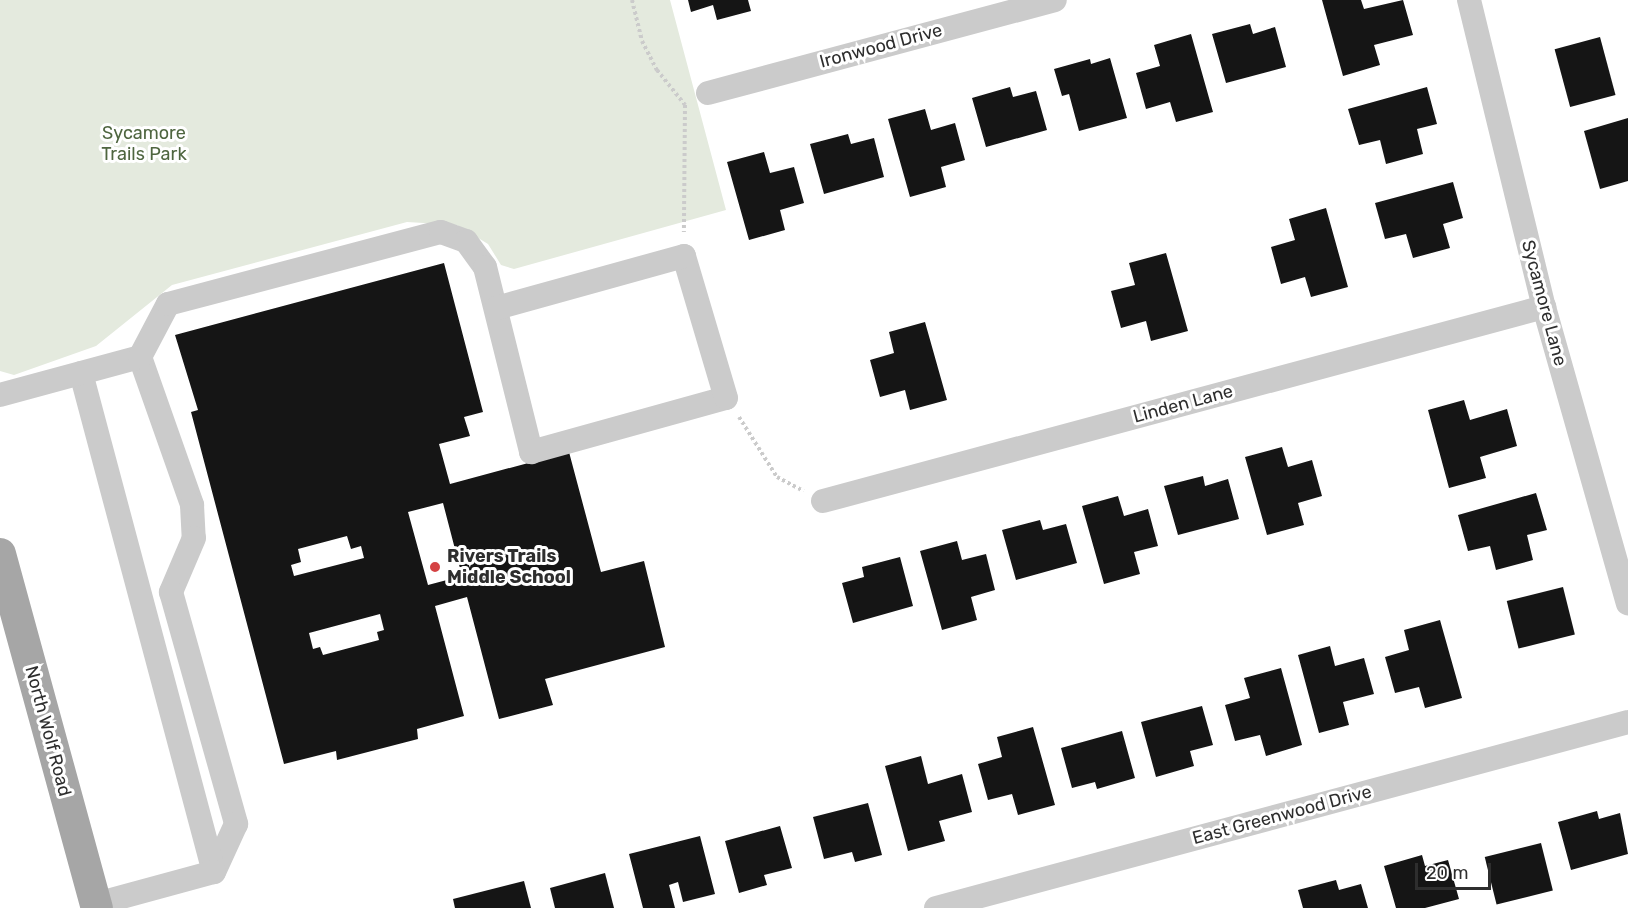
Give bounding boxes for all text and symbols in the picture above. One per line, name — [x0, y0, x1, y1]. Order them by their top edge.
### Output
street label: Ironwood Drive — [817, 19, 945, 73]
park label: Sycamore Trails Park — [101, 123, 187, 166]
street label: Sycamore Lane — [1517, 238, 1571, 368]
street label: Linden Lane — [1131, 380, 1235, 428]
place label: Rivers Trails Middle School — [447, 546, 571, 588]
marker: Rivers Trails Middle School — [428, 560, 442, 574]
street label: North Wolf Road — [20, 663, 76, 799]
street label: East Greenwood Drive — [1190, 781, 1374, 849]
scale bar — [1418, 851, 1494, 889]
text: 20 m — [1426, 862, 1468, 884]

